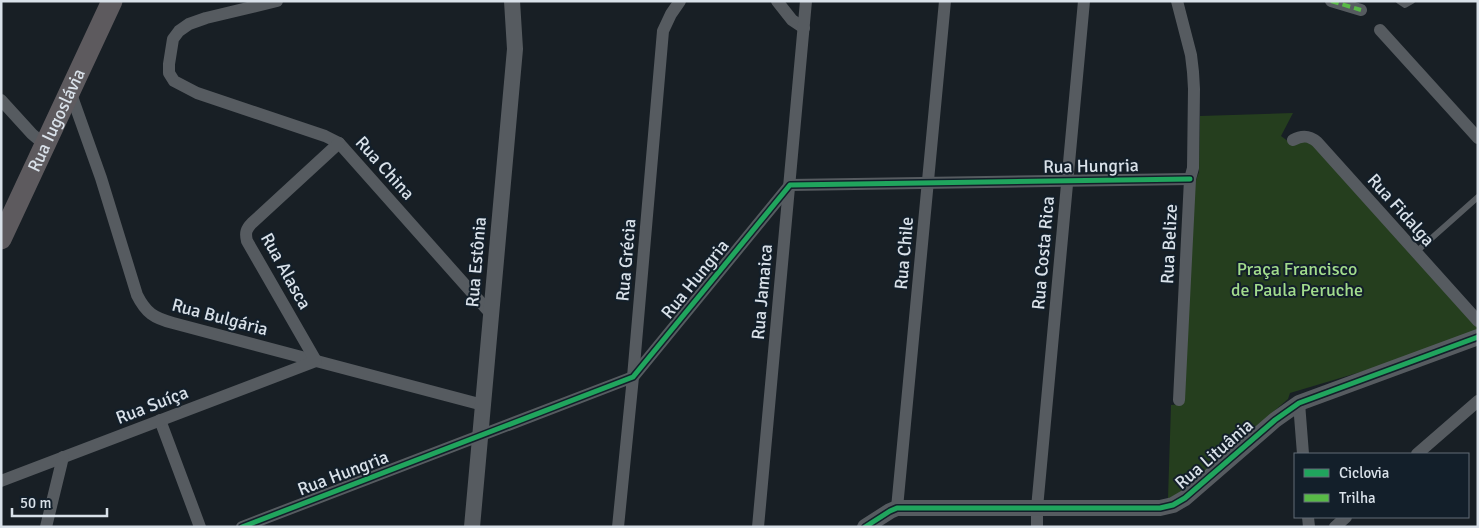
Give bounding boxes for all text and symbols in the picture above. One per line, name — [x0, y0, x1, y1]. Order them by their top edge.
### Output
street label: Rua Iugoslávia — [23, 65, 90, 175]
street label: Rua China — [351, 132, 419, 204]
street label: Rua Hungria — [1043, 154, 1139, 178]
street label: Rua Fidalga — [1363, 169, 1439, 251]
street label: Rua Costa Rica — [1027, 195, 1059, 311]
street label: Rua Belize — [1156, 203, 1182, 285]
street label: Rua Estônia — [461, 216, 491, 308]
street label: Rua Chile — [890, 216, 918, 290]
street label: Rua Grécia — [611, 218, 641, 302]
street label: Rua Alasca — [256, 229, 316, 313]
street label: Rua Hungria — [656, 235, 734, 323]
street label: Rua Jamaica — [747, 243, 777, 341]
park label: Praça Francisco de Paula Peruche — [1231, 258, 1363, 301]
street label: Rua Bulgária — [169, 294, 271, 340]
street label: Rua Suíça — [113, 381, 191, 429]
street label: Rua Lituânia — [1170, 414, 1258, 494]
street label: Rua Hungria — [294, 446, 392, 500]
legend — [1294, 453, 1469, 518]
text: Ciclovia — [1339, 464, 1389, 482]
scale bar — [12, 486, 108, 518]
text: Trilha — [1339, 489, 1376, 507]
text: 50 m — [20, 494, 51, 512]

